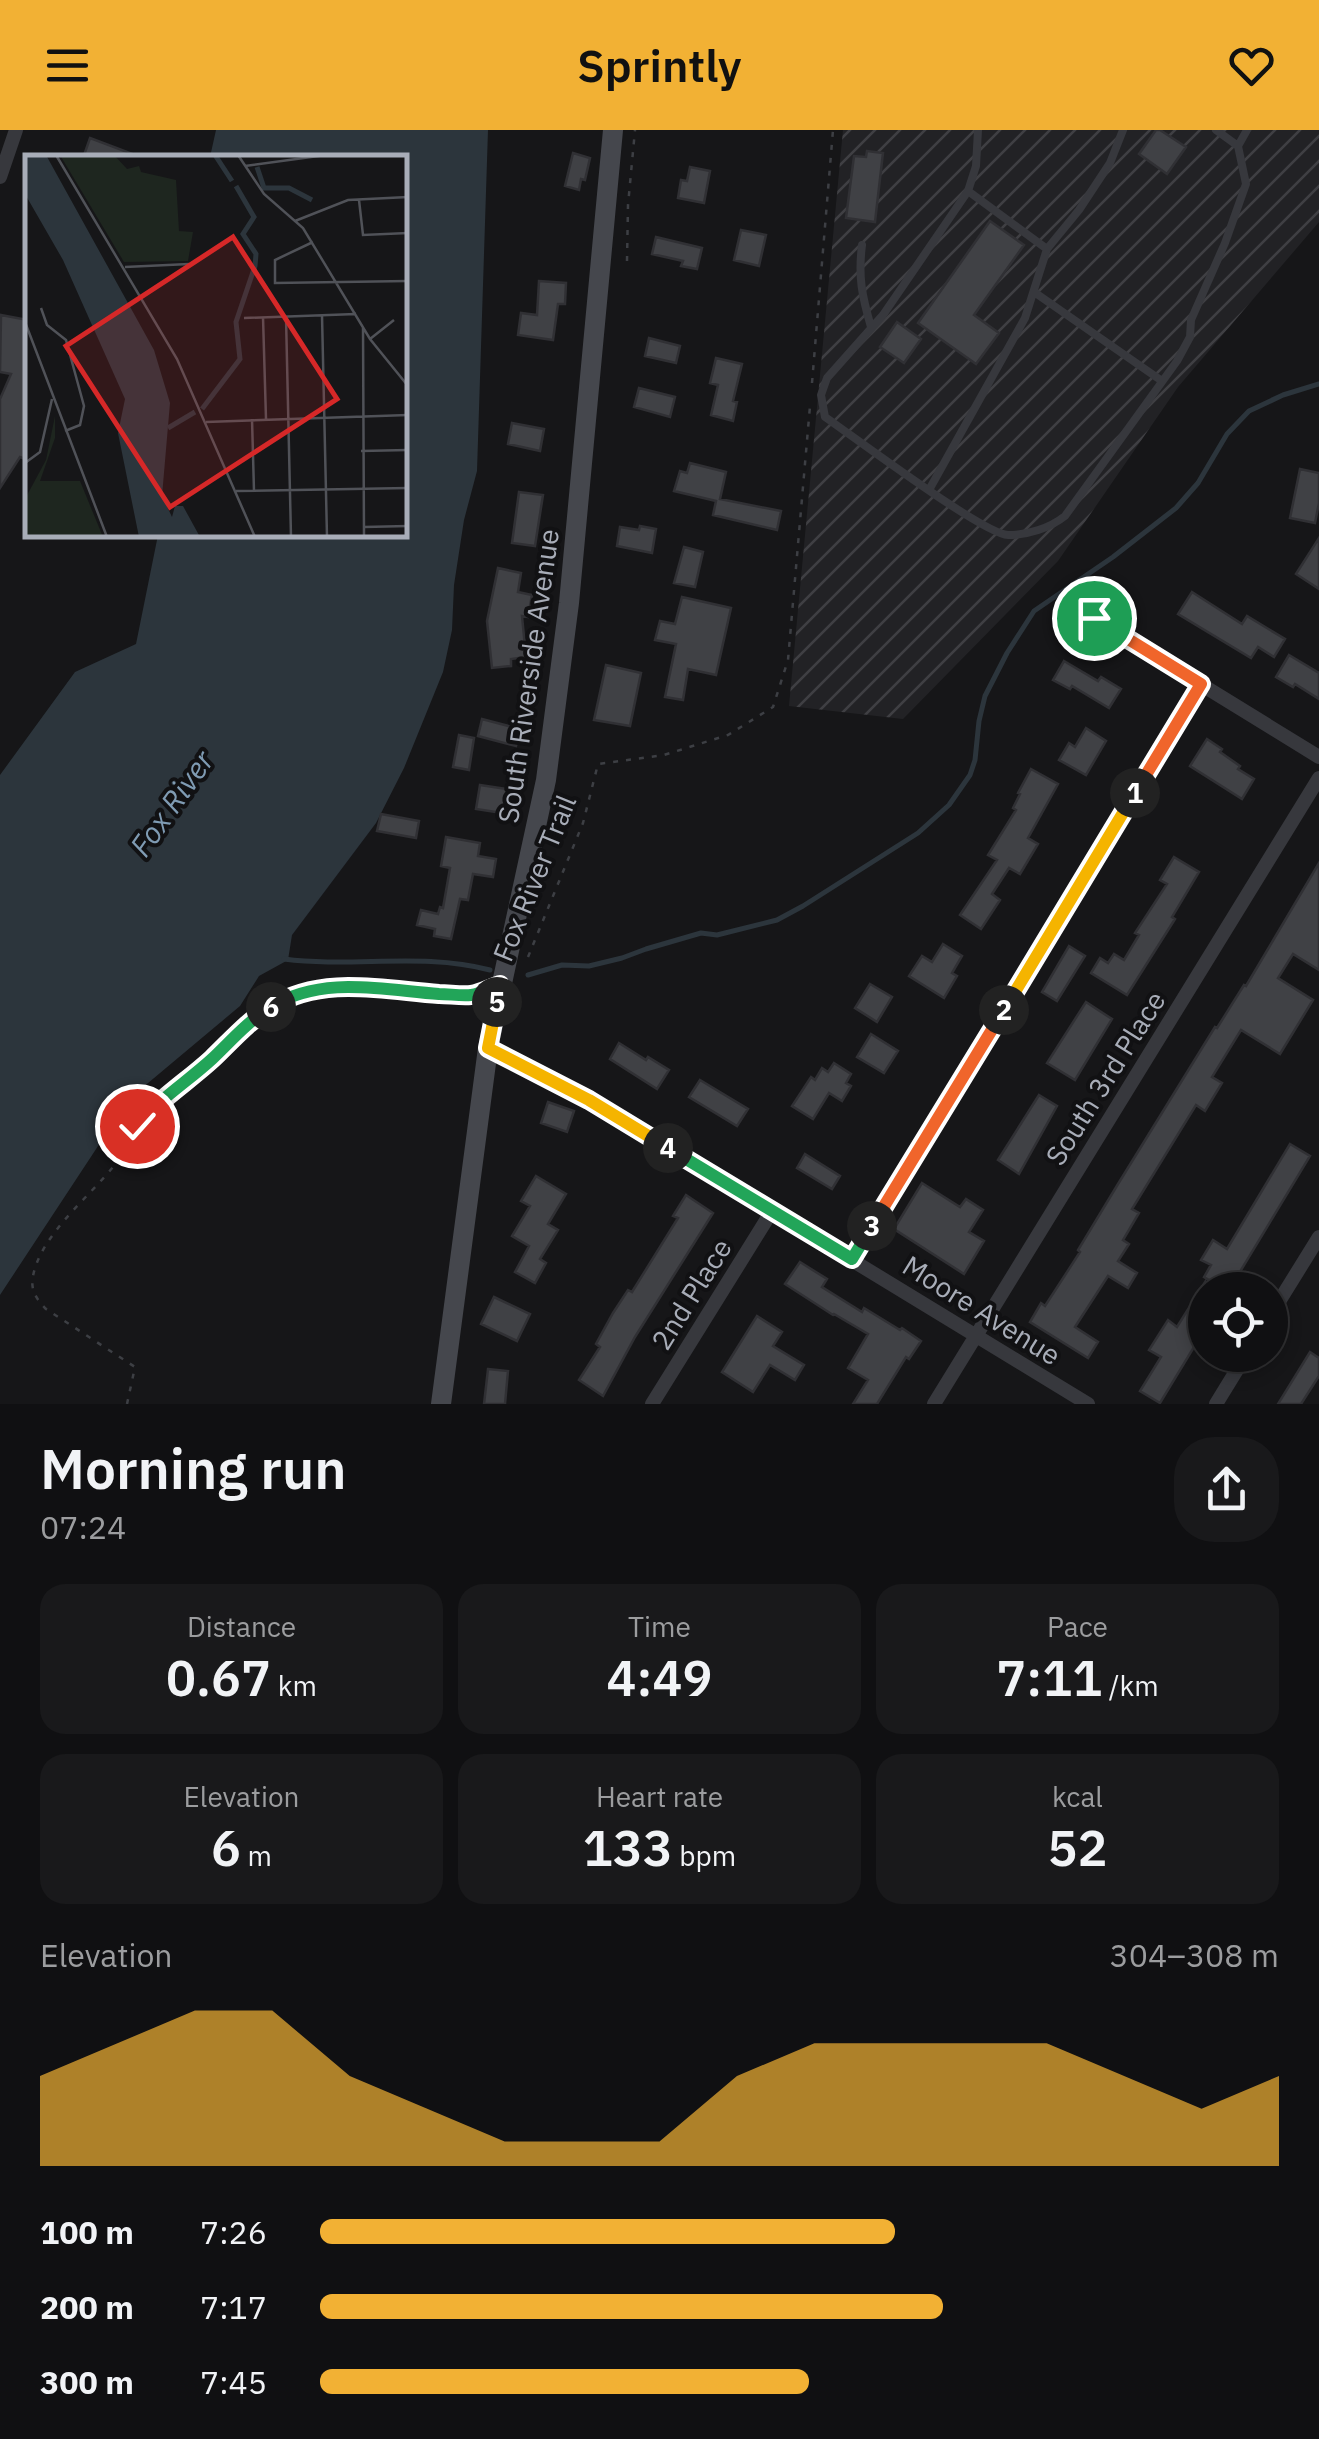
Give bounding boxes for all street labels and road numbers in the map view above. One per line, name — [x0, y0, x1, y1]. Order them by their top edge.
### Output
street label: South Riverside Avenue — [489, 527, 567, 825]
street label: Fox River Trail — [484, 789, 584, 967]
street label: South 3rd Place — [1037, 984, 1173, 1172]
street label: 2nd Place — [642, 1231, 740, 1357]
street label: Moore Avenue — [896, 1247, 1068, 1373]

